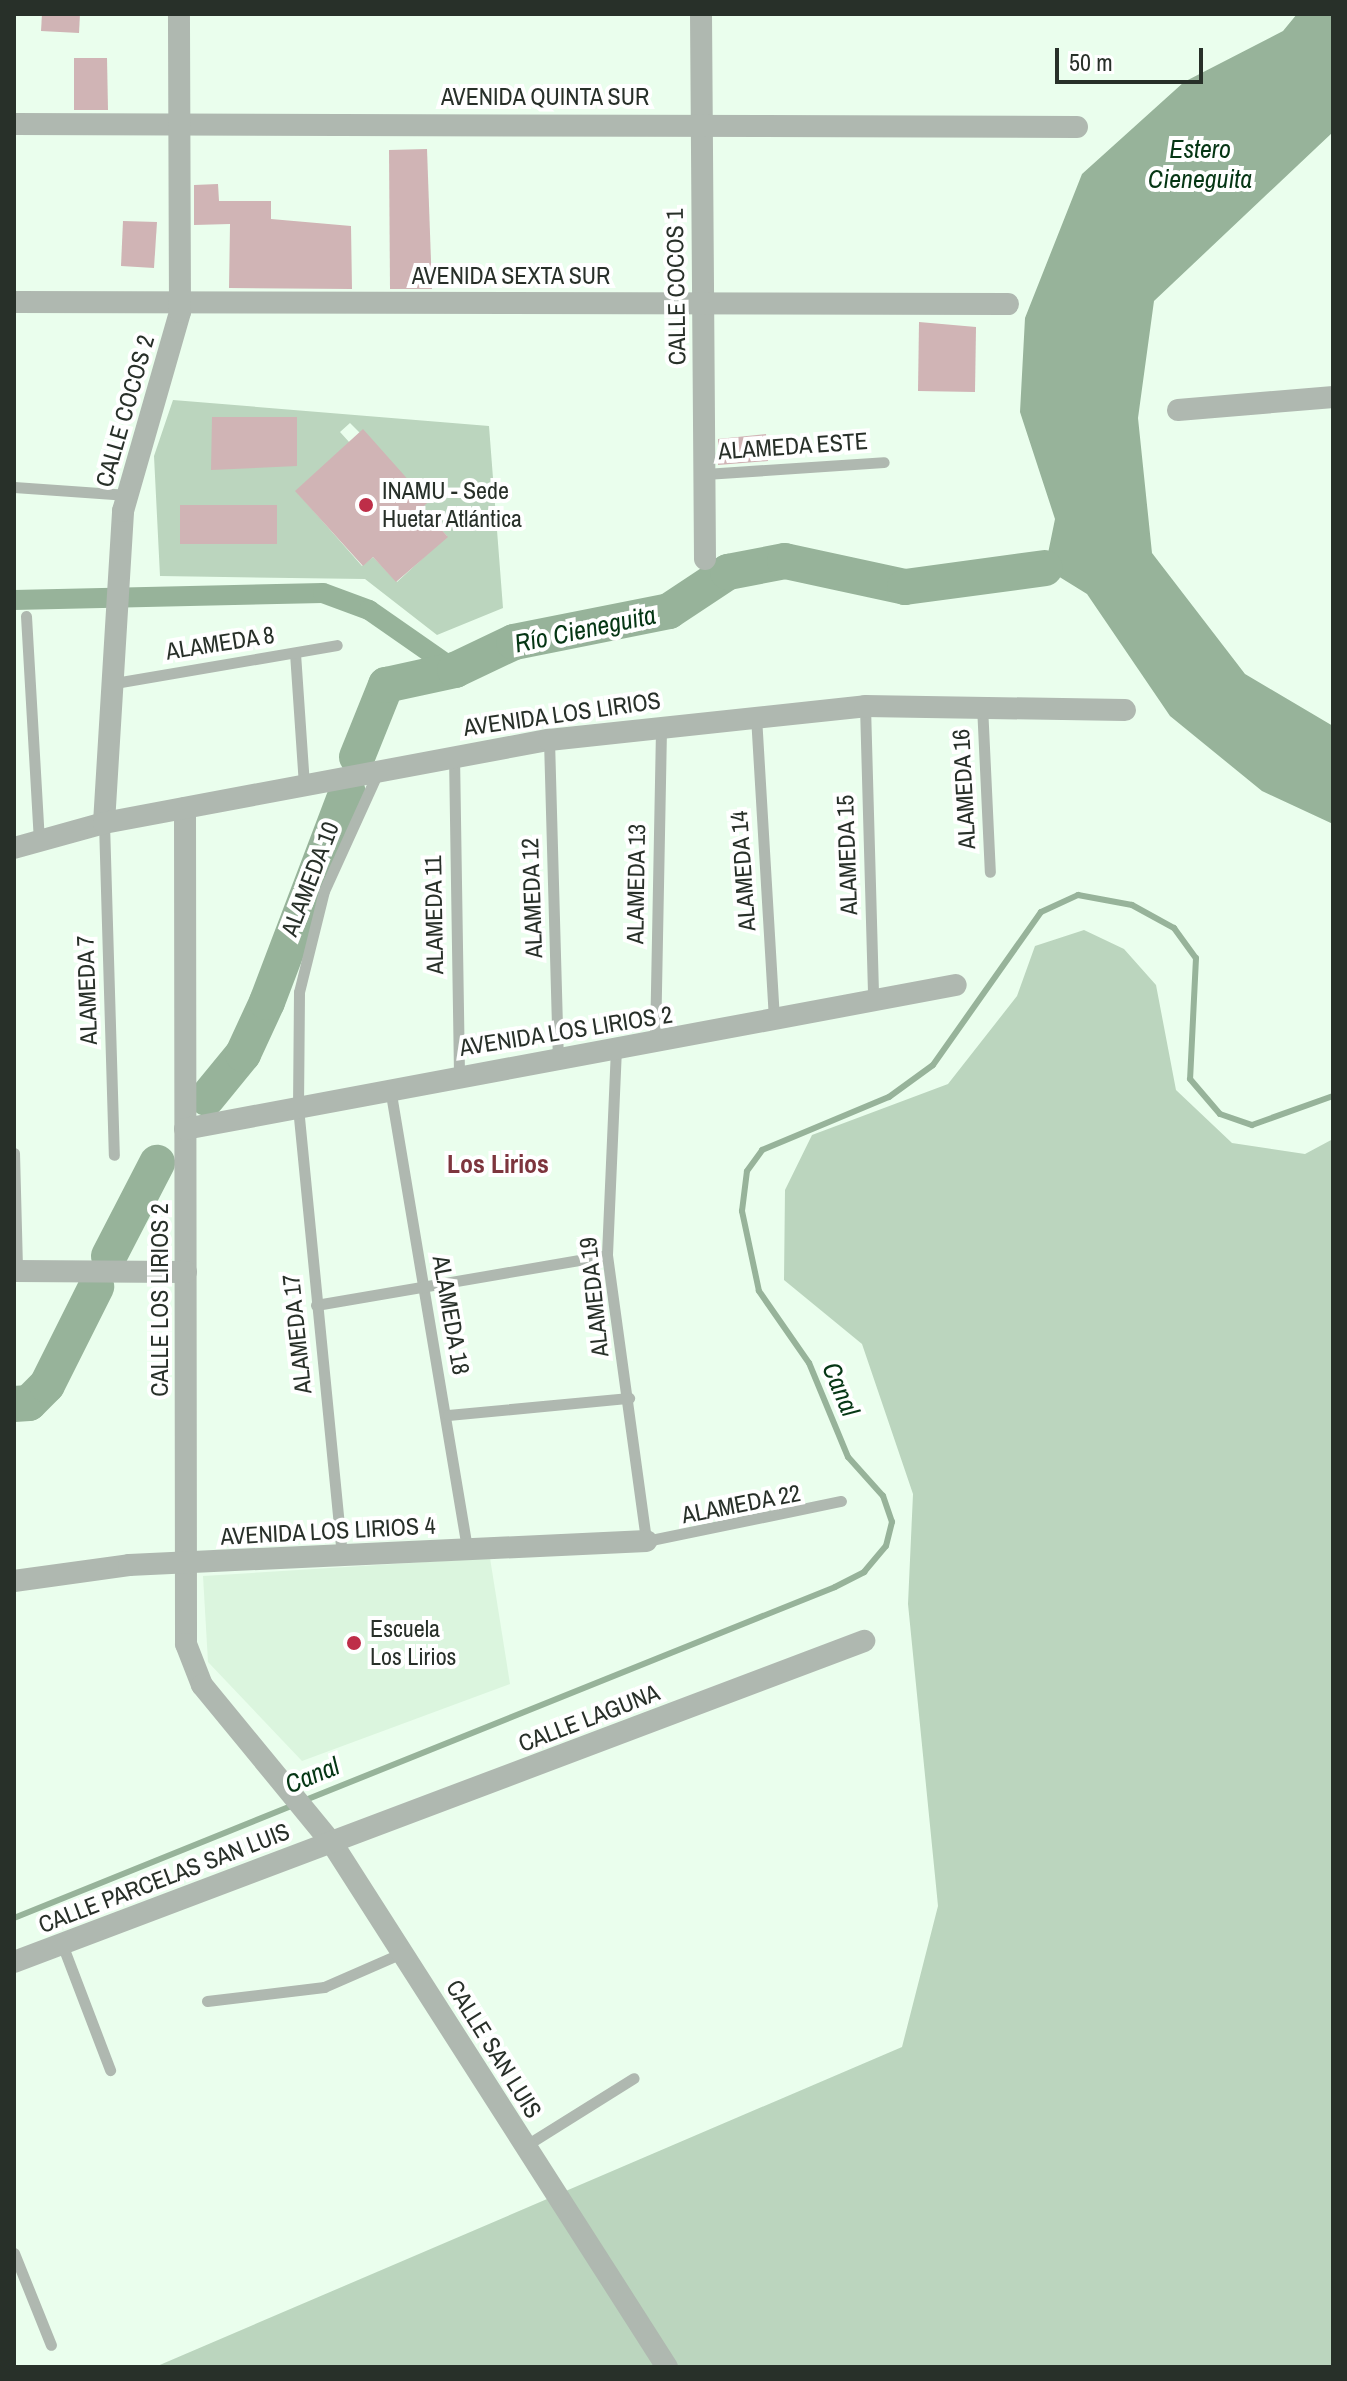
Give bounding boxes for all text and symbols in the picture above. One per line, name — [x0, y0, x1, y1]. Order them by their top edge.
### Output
scale bar — [1059, 32, 1207, 82]
text: 50 m — [1069, 46, 1113, 78]
street label: AVENIDA QUINTA SUR — [440, 83, 650, 111]
water label: Estero Cieneguita — [1148, 133, 1252, 194]
street label: CALLE COCOS 1 — [660, 209, 692, 365]
street label: AVENIDA SEXTA SUR — [411, 262, 611, 290]
street label: CALLE COCOS 2 — [90, 332, 160, 490]
street label: ALAMEDA ESTE — [717, 426, 869, 466]
place label: INAMU - Sede Huetar Atlántica — [382, 477, 523, 533]
marker: INAMU - Sede Huetar Atlántica — [357, 496, 375, 514]
water label: Río Cieneguita — [512, 599, 658, 659]
street label: ALAMEDA 8 — [163, 620, 277, 666]
street label: AVENIDA LOS LIRIOS — [461, 686, 663, 742]
street label: ALAMEDA 16 — [946, 728, 982, 850]
street label: ALAMEDA 15 — [830, 794, 864, 916]
street label: ALAMEDA 14 — [724, 809, 762, 933]
street label: ALAMEDA 10 — [275, 817, 345, 941]
street label: ALAMEDA 13 — [621, 823, 651, 945]
street label: ALAMEDA 12 — [515, 837, 549, 959]
street label: ALAMEDA 11 — [419, 855, 449, 975]
street label: ALAMEDA 7 — [71, 934, 103, 1046]
street label: AVENIDA LOS LIRIOS 2 — [457, 1000, 675, 1062]
district label: Los Lirios — [447, 1148, 549, 1180]
street label: CALLE LOS LIRIOS 2 — [146, 1203, 174, 1397]
street label: ALAMEDA 19 — [573, 1235, 615, 1359]
street label: ALAMEDA 18 — [426, 1253, 476, 1377]
street label: ALAMEDA 17 — [276, 1272, 318, 1396]
water label: Canal — [816, 1357, 866, 1421]
street label: ALAMEDA 22 — [679, 1478, 803, 1530]
street label: AVENIDA LOS LIRIOS 4 — [219, 1511, 437, 1551]
place label: Escuela Los Lirios — [370, 1615, 456, 1671]
marker: Escuela Los Lirios — [345, 1634, 363, 1652]
street label: CALLE LAGUNA — [514, 1678, 664, 1758]
water label: Canal — [280, 1750, 344, 1800]
street label: CALLE PARCELAS SAN LUIS — [34, 1817, 294, 1939]
street label: CALLE SAN LUIS — [440, 1975, 548, 2123]

